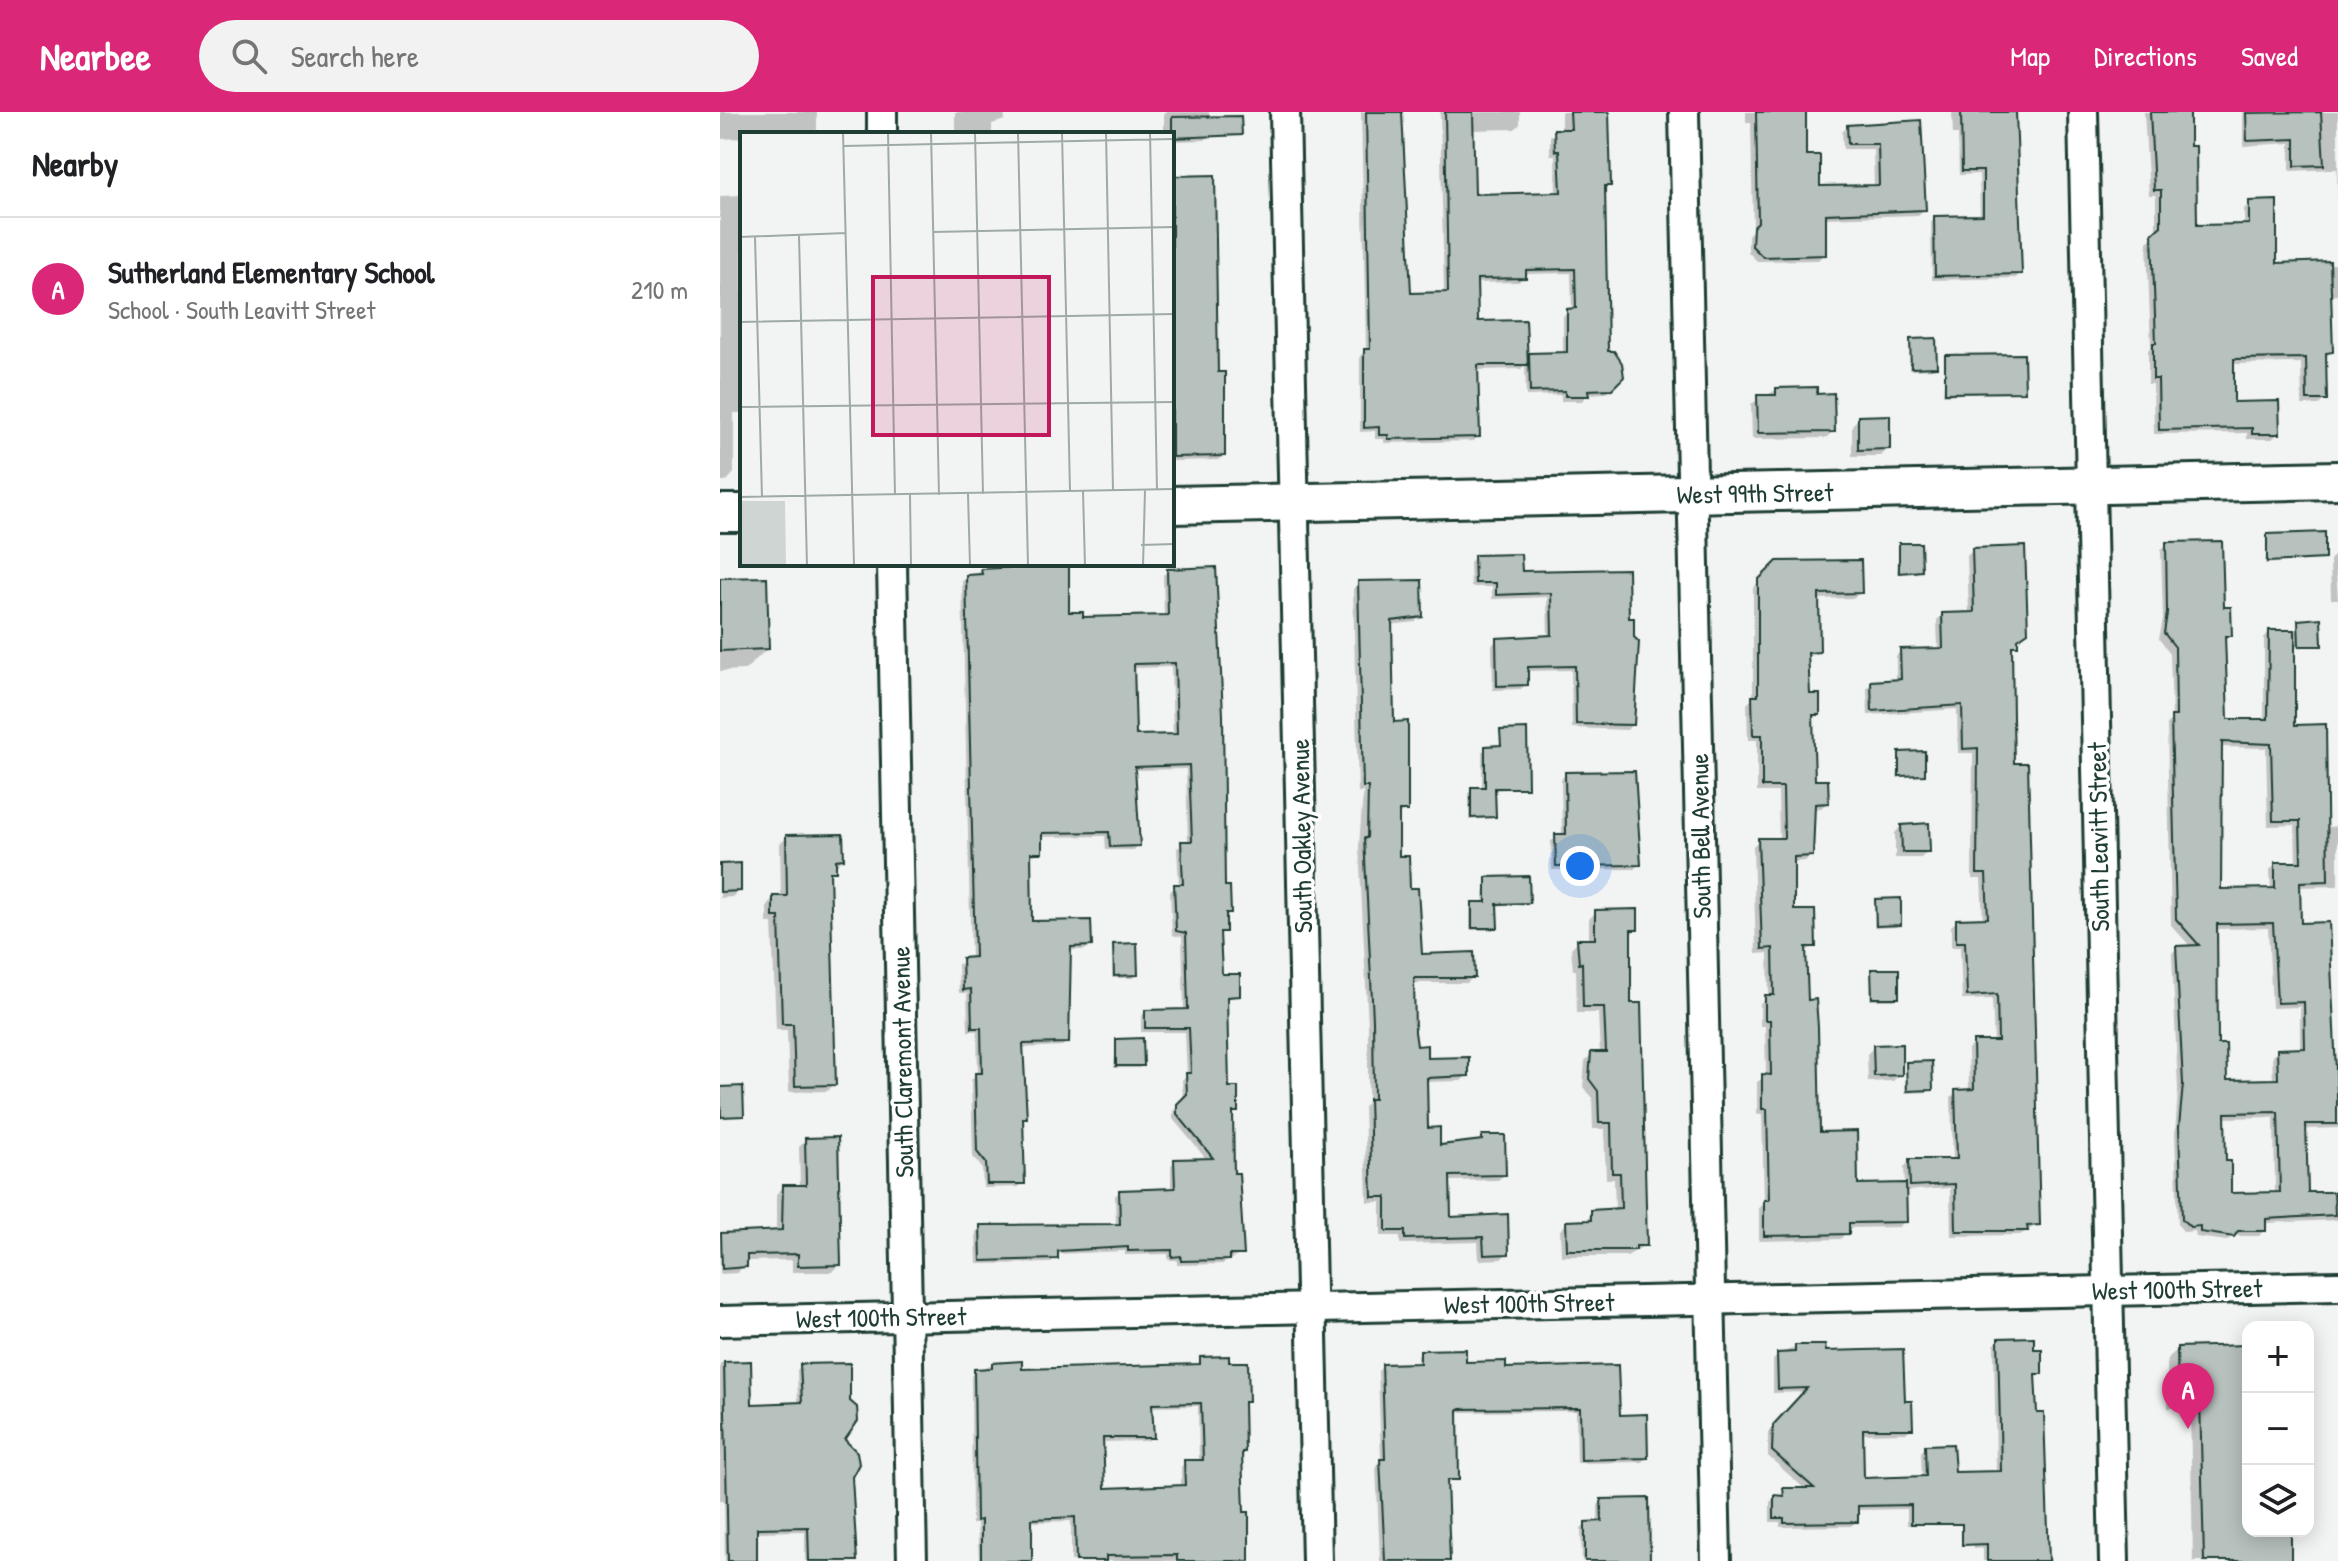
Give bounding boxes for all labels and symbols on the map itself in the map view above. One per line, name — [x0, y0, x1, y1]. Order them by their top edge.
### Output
inset map — [740, 132, 1174, 566]
street label: West 99th Street — [1676, 474, 1835, 512]
street label: South Oakley Avenue — [1282, 739, 1320, 933]
street label: South Leavitt Street — [2079, 741, 2117, 932]
street label: South Bell Avenue — [1681, 753, 1719, 919]
your location — [1560, 846, 1600, 886]
street label: South Claremont Avenue — [882, 946, 922, 1178]
street label: West 100th Street — [2092, 1270, 2264, 1308]
street label: West 100th Street — [1444, 1284, 1616, 1322]
street label: West 100th Street — [796, 1298, 968, 1336]
pin: A — [2162, 1363, 2214, 1429]

